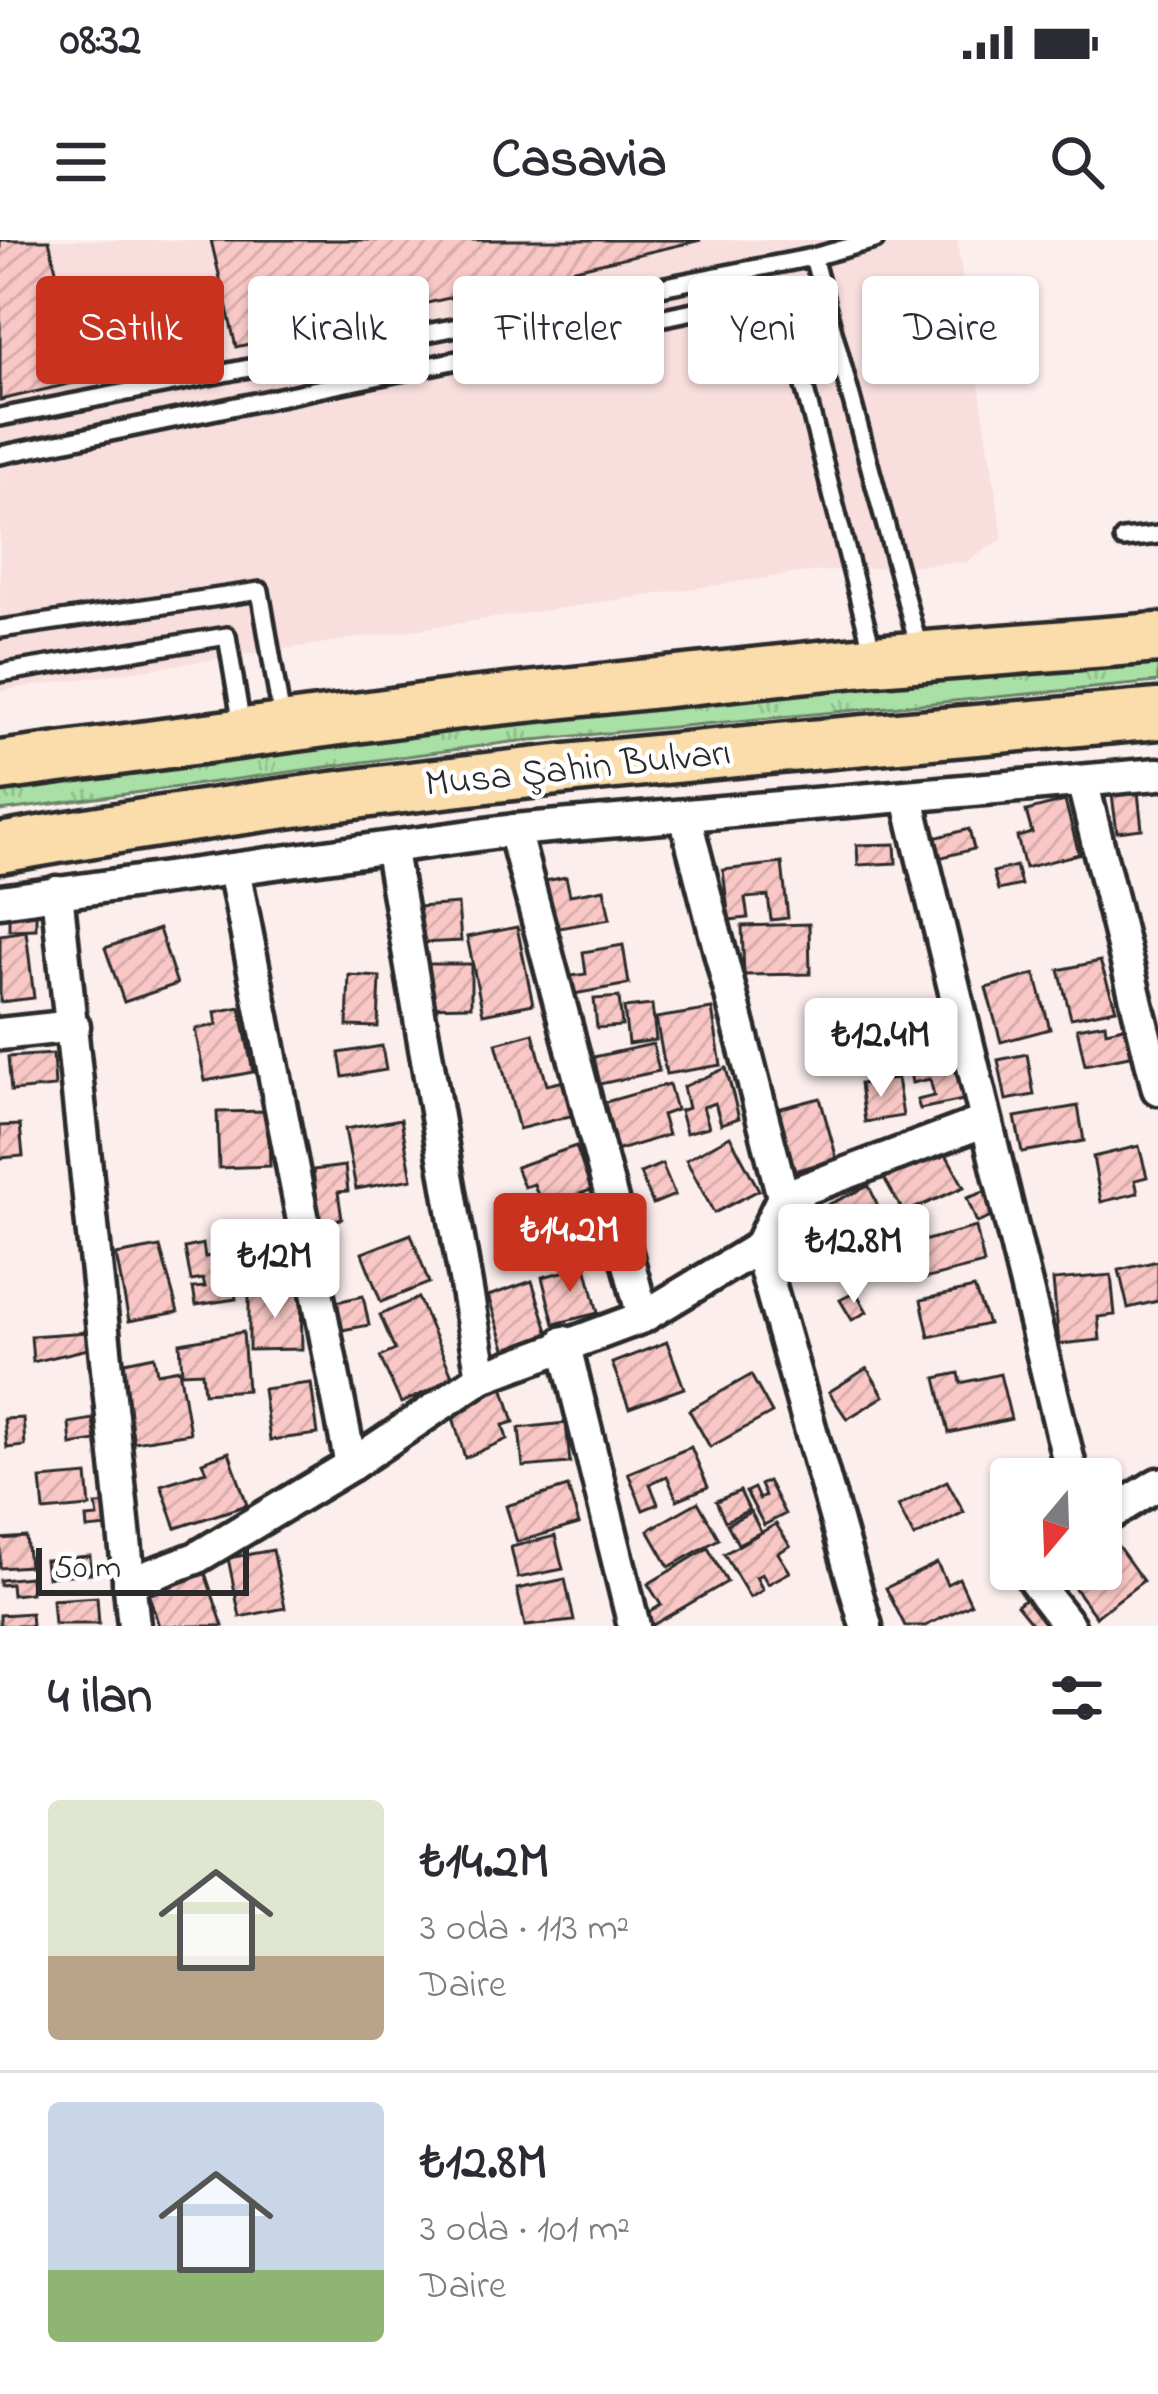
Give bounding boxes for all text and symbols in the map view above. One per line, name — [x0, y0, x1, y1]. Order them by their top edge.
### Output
text: 08:32 — [60, 9, 141, 75]
text: Casavia — [491, 123, 667, 201]
icon: menu — [48, 129, 114, 195]
icon: search — [1044, 129, 1110, 195]
chip: Satılık — [36, 276, 224, 384]
chip: Kiralık — [248, 276, 429, 384]
chip: Filtreler — [453, 276, 664, 384]
chip: Yeni — [688, 276, 838, 384]
chip: Daire — [862, 276, 1039, 384]
street label: Musa Şahin Bulvarı — [422, 726, 734, 814]
pin: ₺12.4M — [783, 998, 979, 1100]
text: ₺12.4M — [832, 1008, 930, 1065]
pin: ₺14.2M — [472, 1193, 668, 1295]
text: ₺14.2M — [521, 1203, 619, 1260]
pin: ₺12.8M — [756, 1204, 952, 1306]
text: ₺12.8M — [805, 1214, 903, 1271]
pin: ₺12M — [204, 1219, 346, 1321]
text: ₺12M — [238, 1229, 312, 1286]
north arrow — [990, 1458, 1122, 1590]
map controls — [990, 1458, 1122, 1590]
scale bar — [36, 1542, 249, 1595]
text: 50 m — [54, 1545, 121, 1593]
text: 4 ilan — [48, 1661, 152, 1736]
icon: filters — [1044, 1665, 1110, 1731]
text: ₺14.2M — [420, 1826, 549, 1901]
icon: home — [144, 1848, 288, 1992]
text: 3 oda · 113 m² — [420, 1901, 629, 1958]
text: Daire — [420, 1958, 506, 2015]
text: ₺12.8M — [420, 2127, 547, 2202]
icon: home — [144, 2150, 288, 2294]
text: 3 oda · 101 m² — [420, 2202, 630, 2259]
text: Daire — [420, 2259, 506, 2316]

